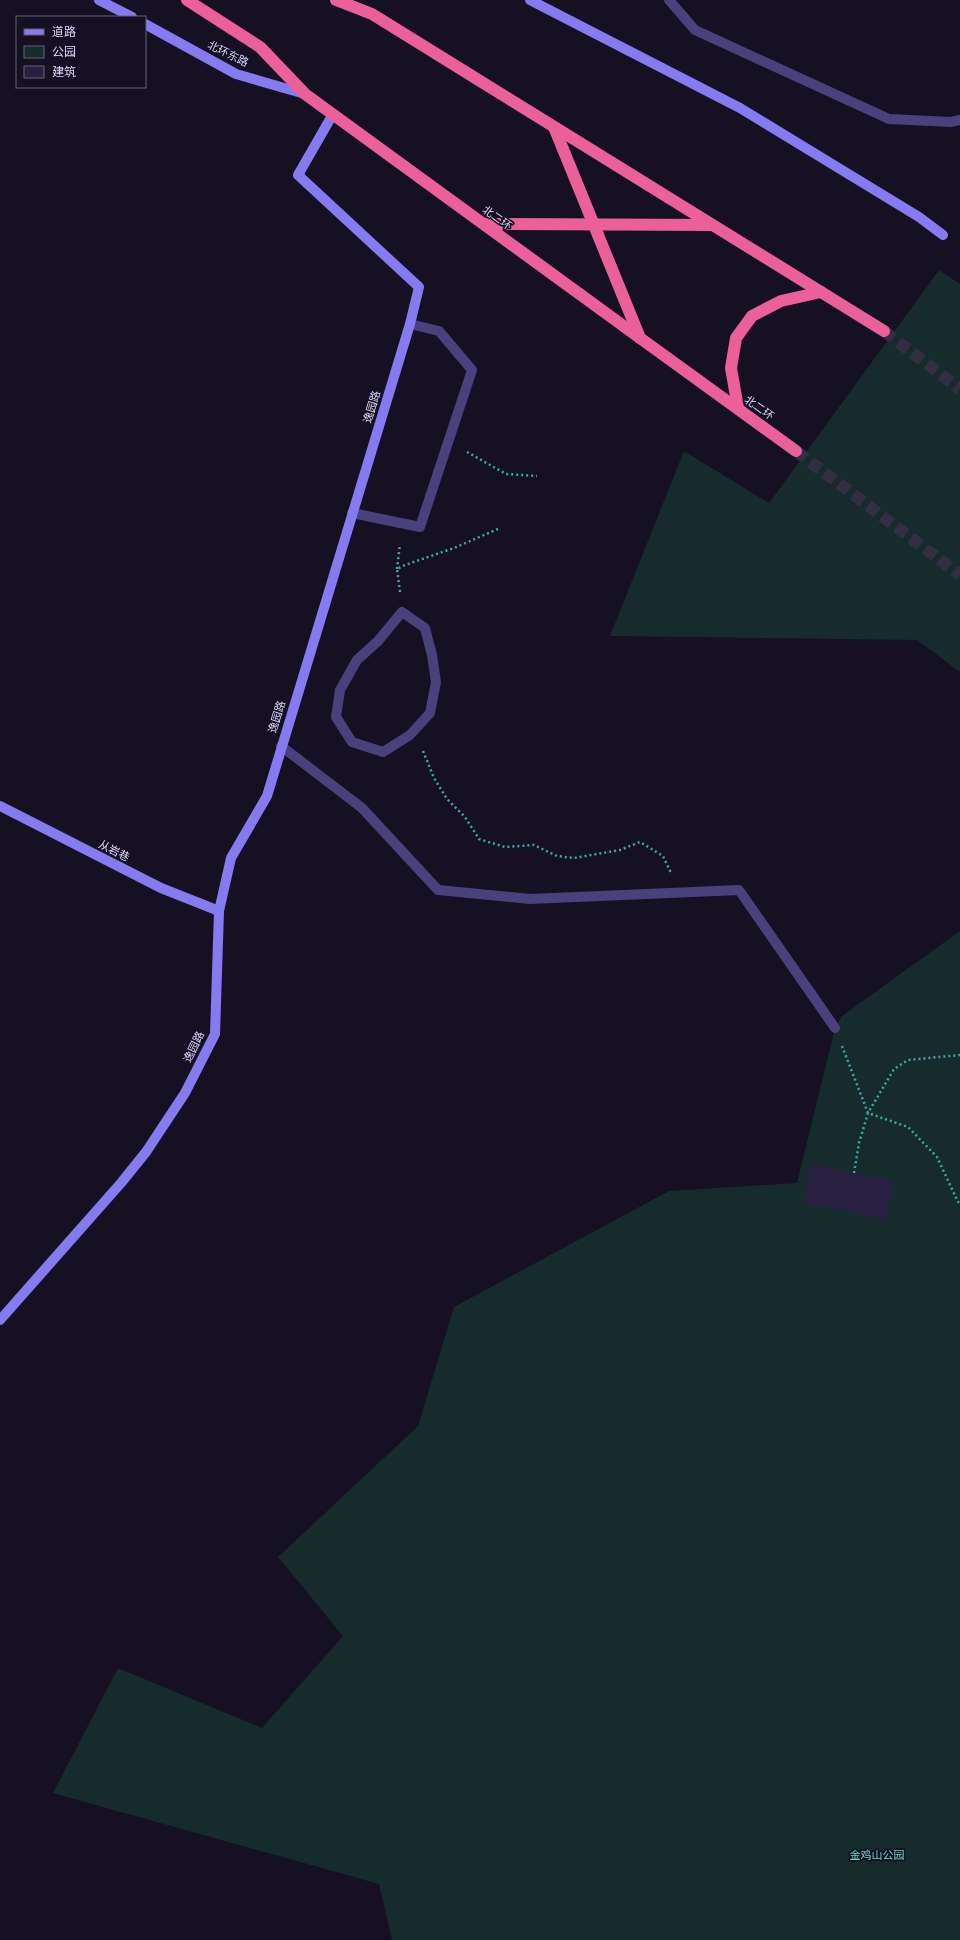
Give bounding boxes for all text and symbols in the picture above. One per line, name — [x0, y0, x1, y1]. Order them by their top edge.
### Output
legend — [16, 16, 146, 88]
text: 道路 — [52, 25, 76, 39]
street label: 北环东路 — [205, 39, 251, 69]
text: 公园 — [52, 45, 76, 59]
text: 建筑 — [52, 65, 76, 79]
street label: 北二环 — [480, 203, 514, 233]
street label: 逸园路 — [361, 389, 383, 425]
street label: 北二环 — [742, 393, 776, 423]
street label: 逸园路 — [266, 699, 288, 735]
street label: 从岩巷 — [96, 838, 132, 864]
street label: 逸园路 — [181, 1029, 207, 1065]
park label: 金鸡山公园 — [850, 1849, 905, 1862]

